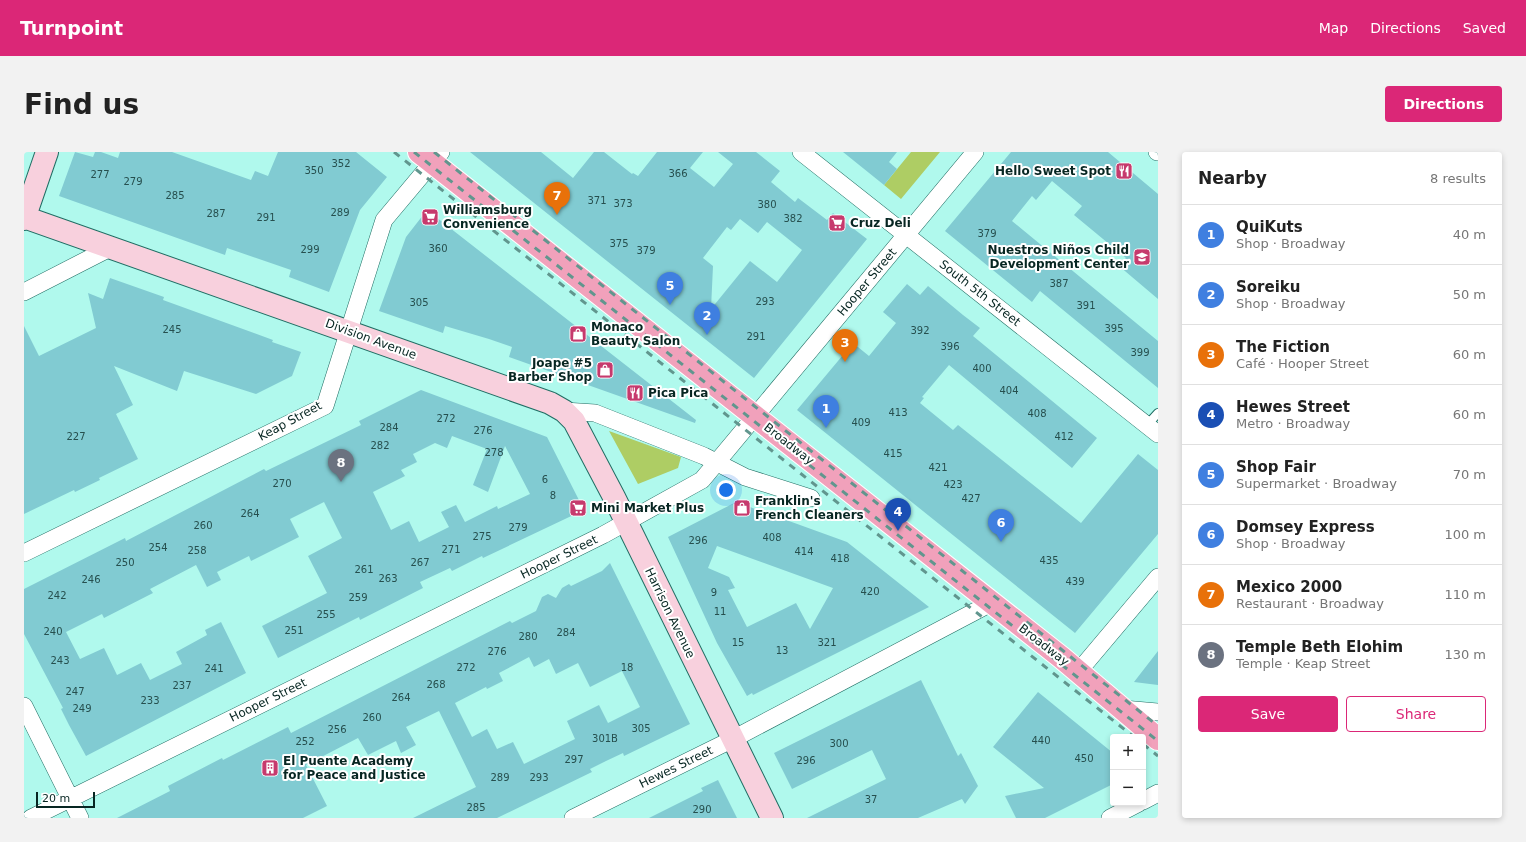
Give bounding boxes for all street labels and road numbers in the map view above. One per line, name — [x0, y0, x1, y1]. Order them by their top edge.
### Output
street label: Hooper Street — [835, 245, 900, 319]
street label: South 5th Street — [937, 257, 1024, 329]
street label: Division Avenue — [324, 316, 418, 362]
street label: Keap Street — [256, 398, 324, 444]
street label: Broadway — [761, 420, 817, 468]
street label: Hooper Street — [518, 532, 600, 582]
street label: Harrison Avenue — [642, 565, 698, 661]
street label: Broadway — [1016, 621, 1072, 669]
street label: Hooper Street — [227, 675, 309, 725]
street label: Hewes Street — [637, 743, 715, 791]

